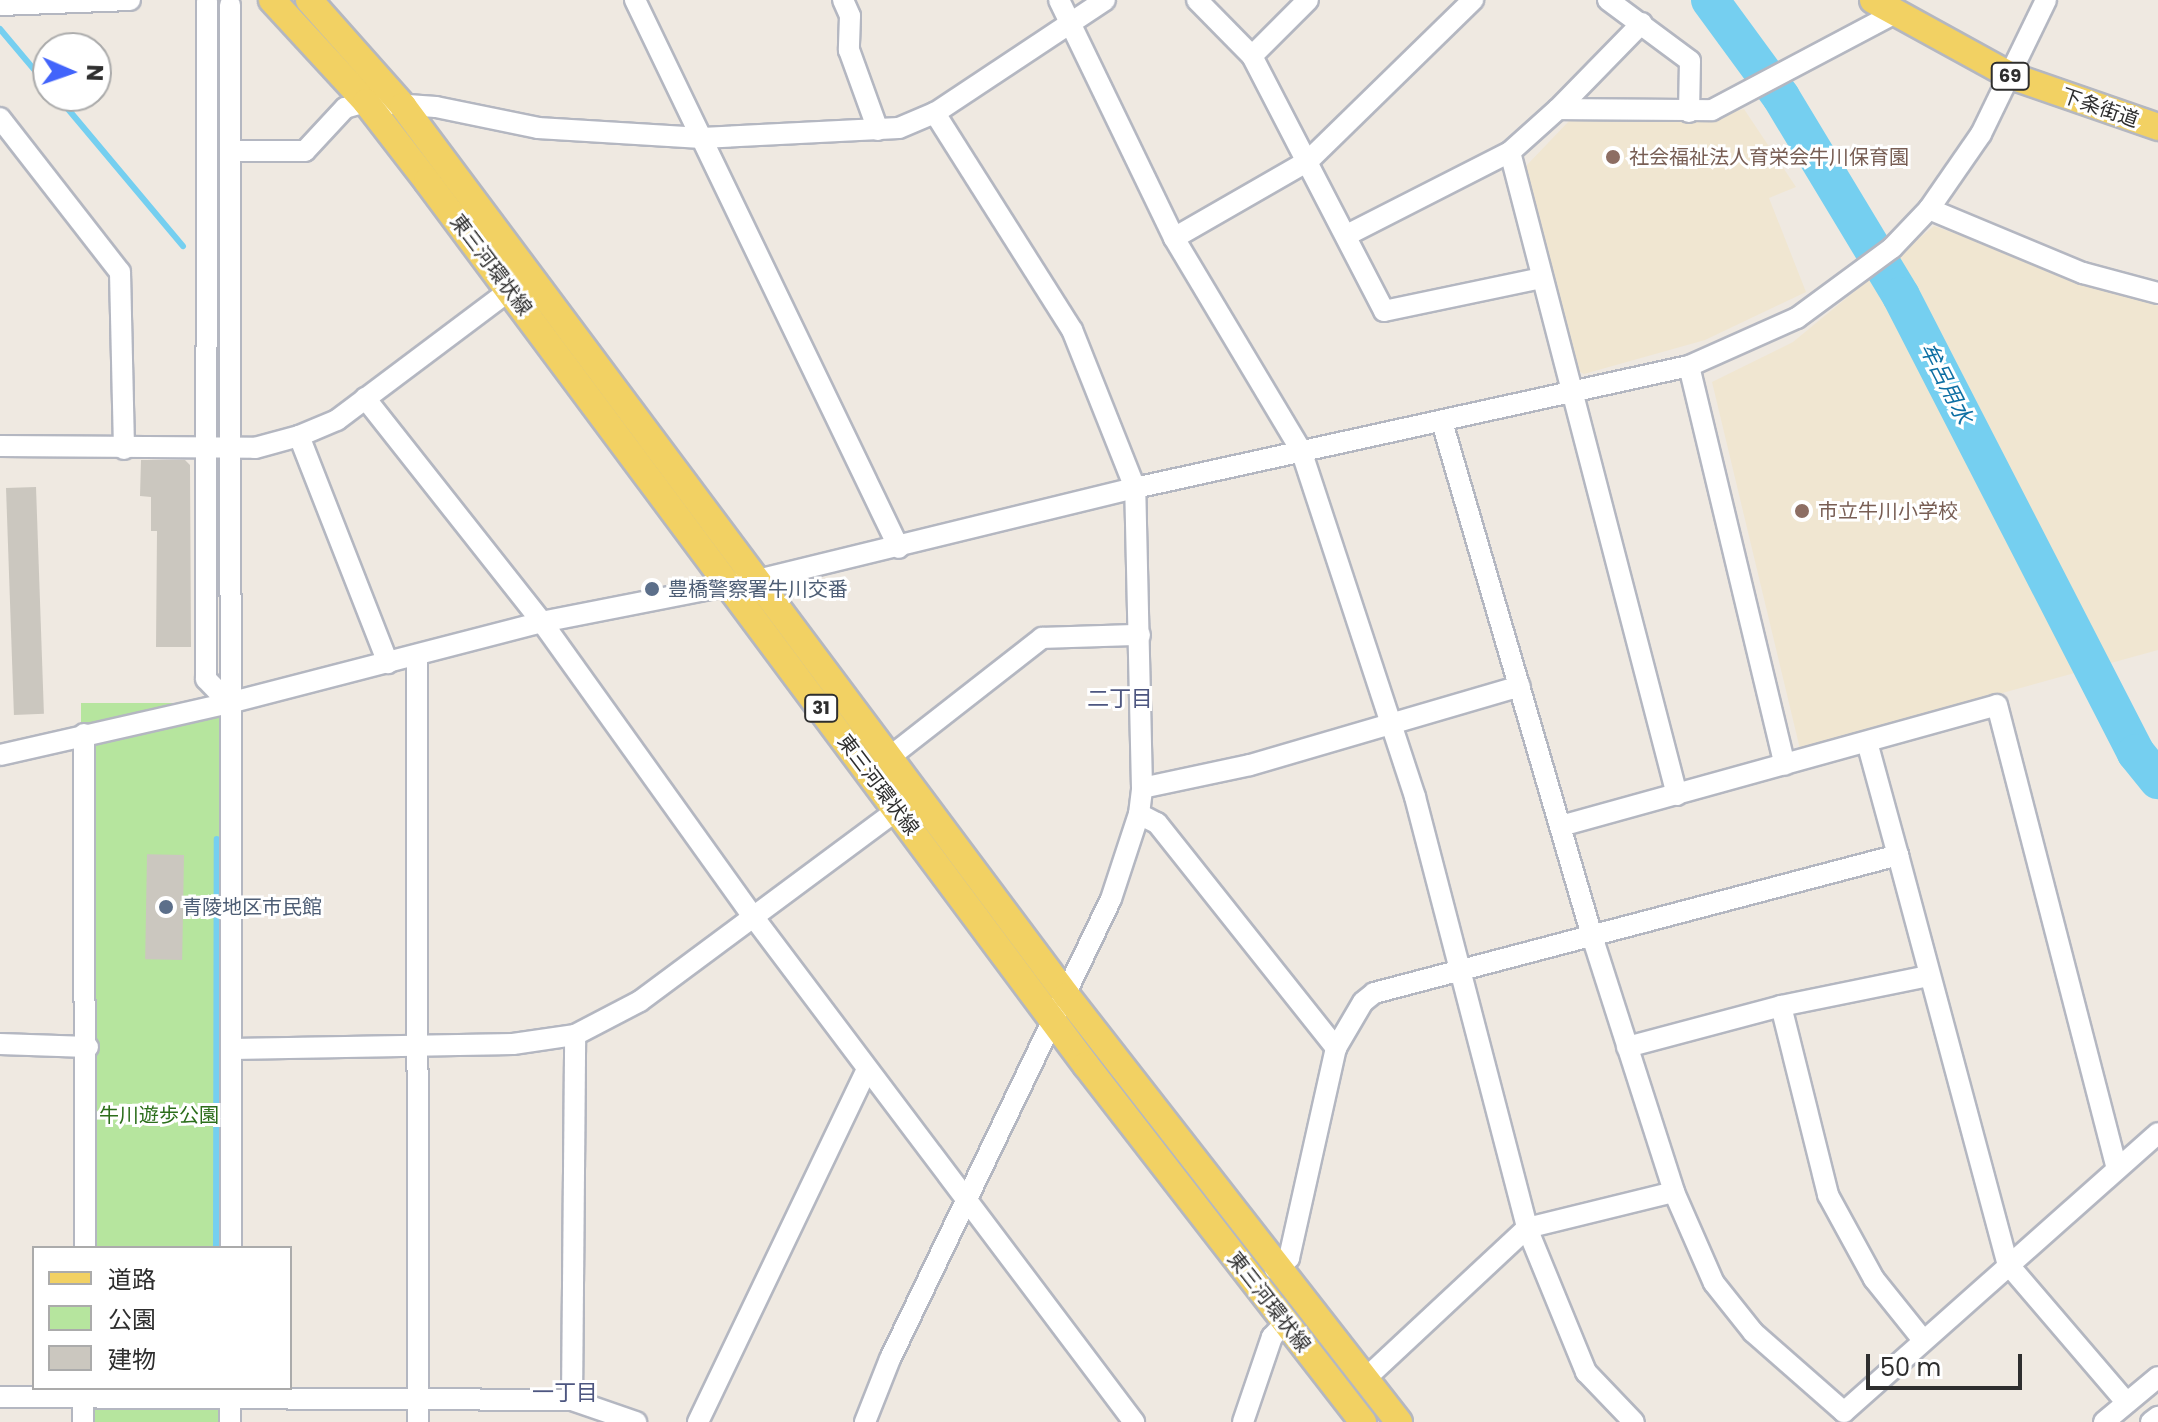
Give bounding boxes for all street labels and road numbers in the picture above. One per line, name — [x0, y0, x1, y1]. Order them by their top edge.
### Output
road number: 69 — [1990, 62, 2030, 90]
street label: 下条街道 — [2058, 84, 2142, 132]
street label: 東三河環状線 — [445, 210, 537, 320]
road number: 31 — [803, 694, 839, 722]
street label: 東三河環状線 — [832, 730, 924, 840]
street label: 東三河環状線 — [1223, 1247, 1315, 1357]

